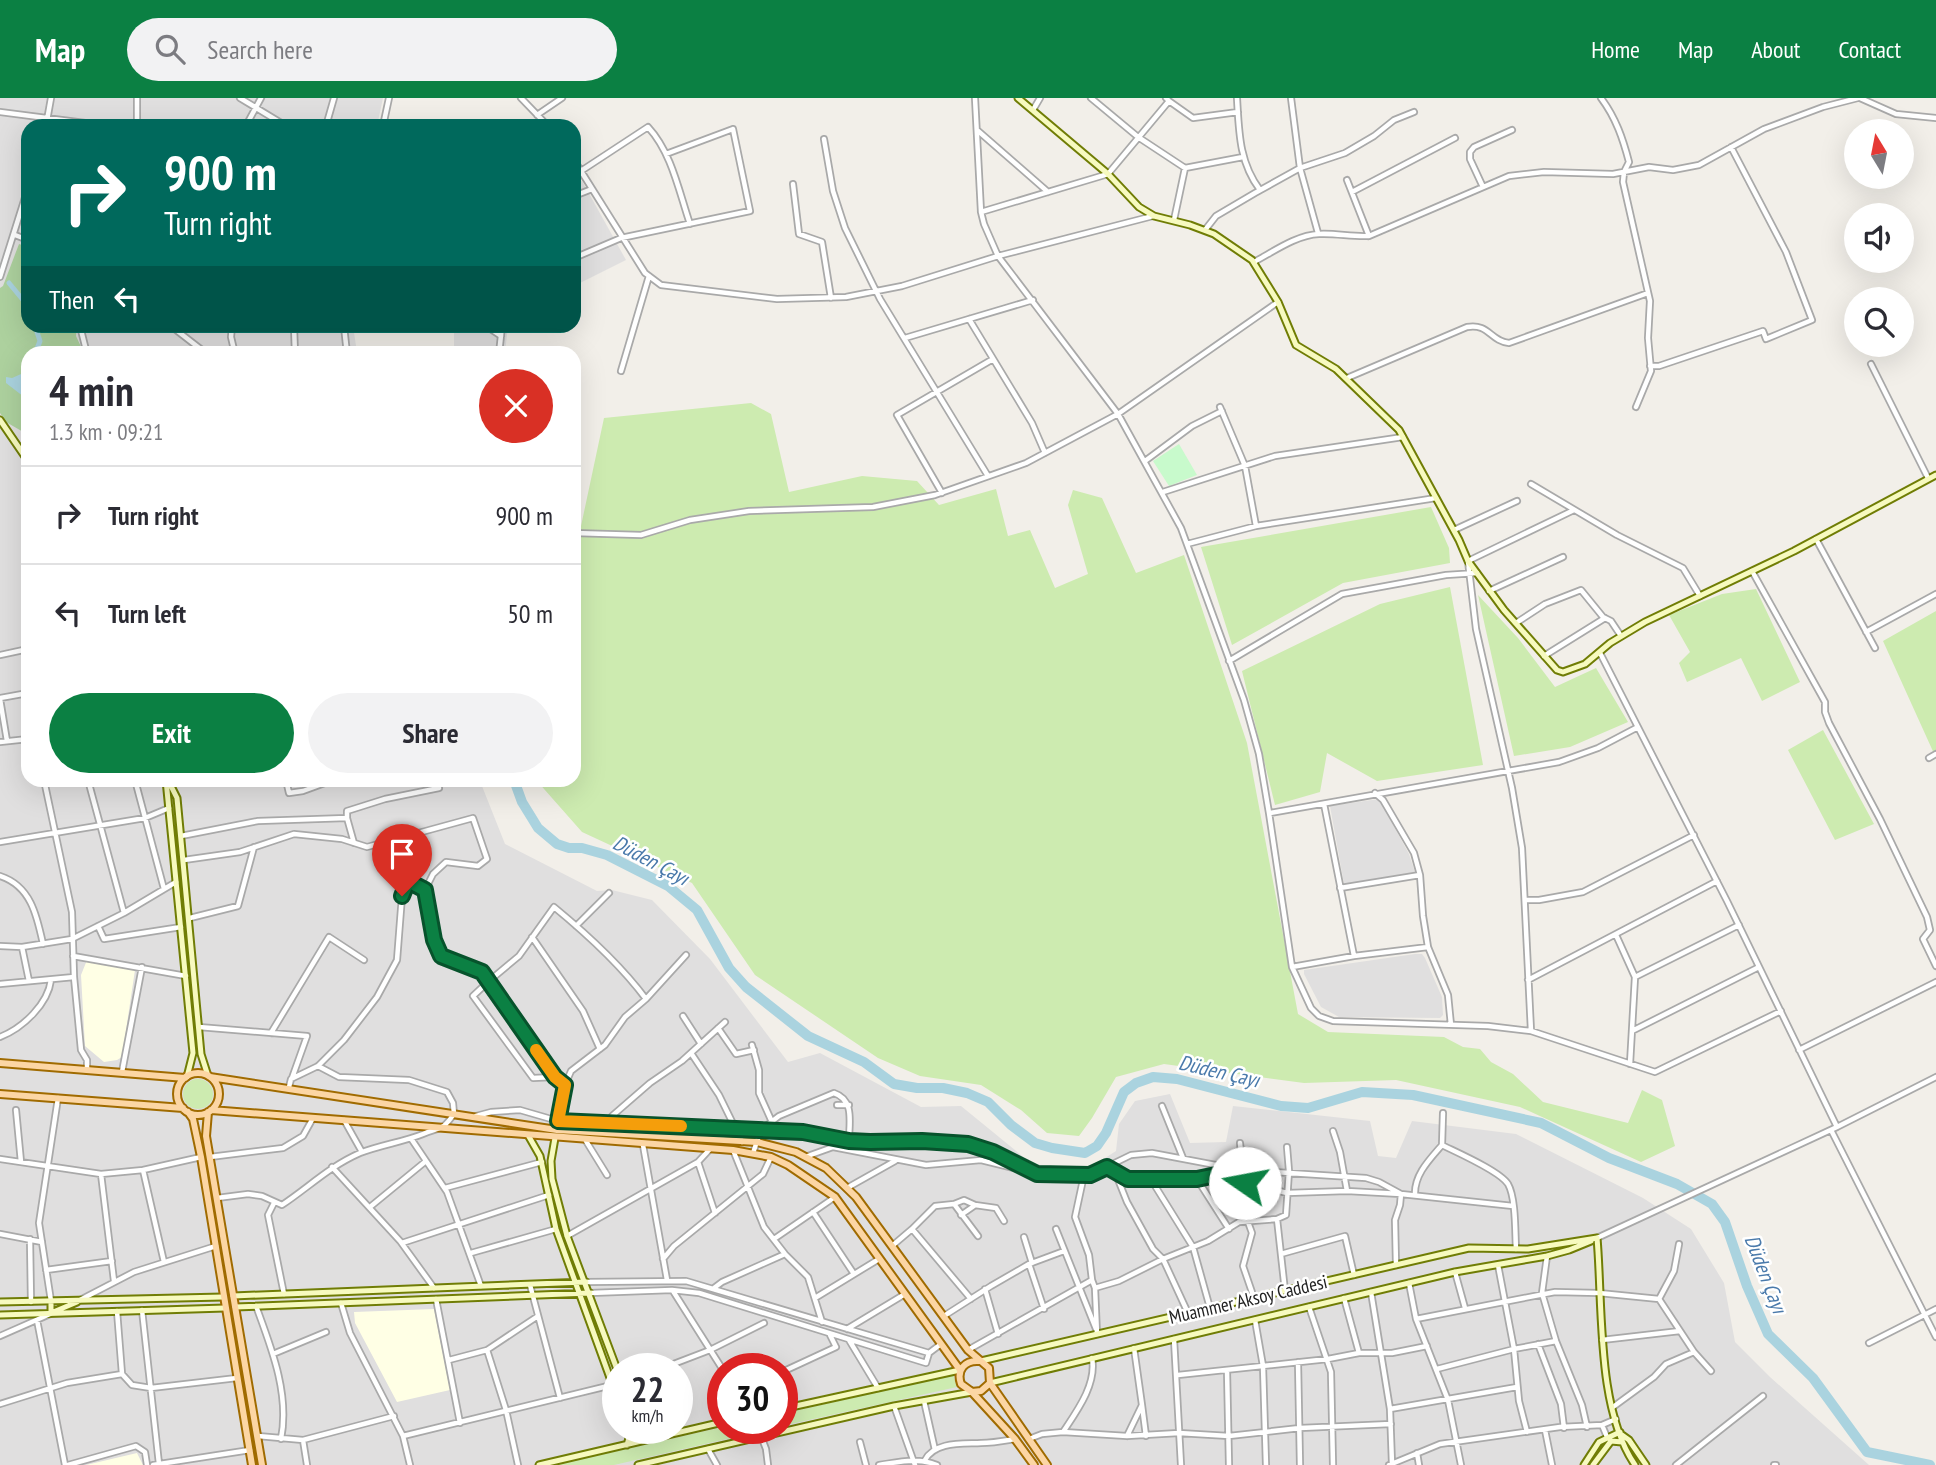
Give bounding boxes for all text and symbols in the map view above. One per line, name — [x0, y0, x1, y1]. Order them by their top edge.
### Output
search box — [127, 18, 617, 81]
text: Map — [35, 28, 85, 71]
icon: search — [151, 30, 189, 68]
text: Search here — [207, 33, 313, 66]
text: Home — [1591, 34, 1640, 65]
text: Map — [1678, 34, 1713, 65]
text: About — [1751, 34, 1800, 65]
text: Contact — [1838, 34, 1901, 65]
north arrow — [1844, 119, 1914, 189]
map controls — [1844, 119, 1914, 357]
text: 900 m — [164, 140, 277, 204]
icon: right — [49, 147, 140, 238]
text: Turn right — [164, 202, 272, 244]
button: sound — [1844, 203, 1914, 273]
icon: left — [108, 280, 146, 318]
text: Then — [49, 283, 94, 316]
button: search — [1844, 287, 1914, 357]
text: 4 min — [49, 363, 134, 418]
button: close — [479, 369, 553, 443]
text: 1.3 km · 09:21 — [49, 417, 163, 446]
icon: right — [49, 496, 87, 534]
text: Turn right — [108, 499, 199, 532]
text: 900 m — [495, 499, 553, 532]
icon: left — [49, 594, 87, 632]
text: Turn left — [108, 597, 186, 630]
text: 50 m — [507, 597, 553, 630]
button: Exit — [49, 693, 294, 773]
button: Share — [308, 693, 553, 773]
pin — [372, 824, 432, 896]
water label: Düden Çayı — [609, 829, 695, 892]
icon: arrive — [383, 835, 421, 873]
water label: Düden Çayı — [1176, 1049, 1263, 1094]
position arrow — [1208, 1146, 1282, 1220]
water label: Düden Çayı — [1739, 1231, 1794, 1318]
street label: Muammer Aksoy Caddesi — [1167, 1269, 1329, 1329]
speed limit sign: 30 — [707, 1353, 798, 1444]
text: 22 — [631, 1366, 664, 1412]
text: km/h — [632, 1404, 663, 1427]

